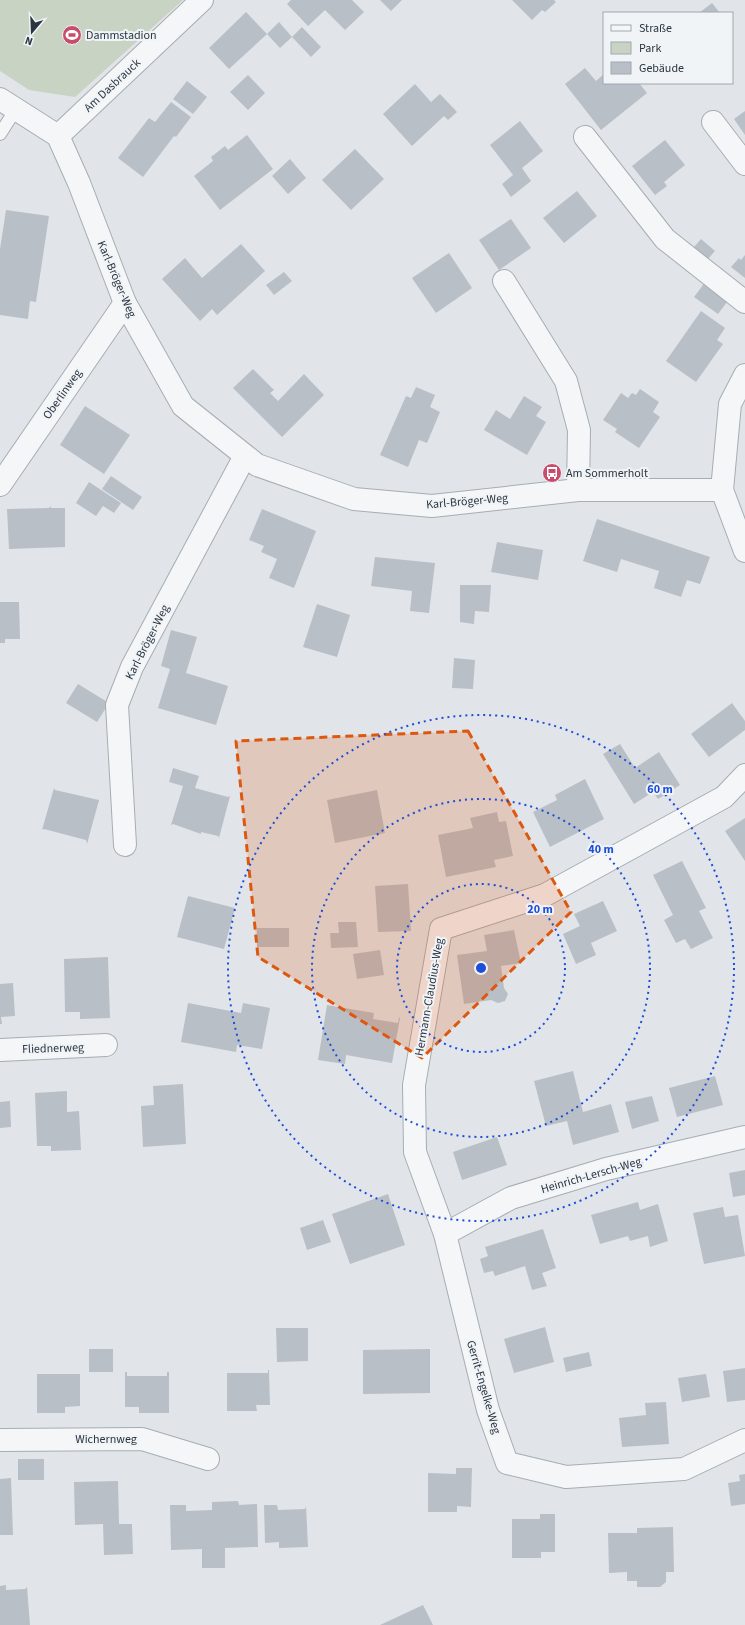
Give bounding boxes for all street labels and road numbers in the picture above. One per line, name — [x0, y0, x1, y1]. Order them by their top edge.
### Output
street label: Am Dasbrauck — [80, 55, 144, 116]
street label: Karl-Bröger-Weg — [93, 238, 140, 320]
street label: Oberlinweg — [39, 366, 86, 423]
street label: Karl-Bröger-Weg — [425, 489, 509, 514]
street label: Karl-Bröger-Weg — [121, 602, 174, 683]
street label: Hermann-Claudius-Weg — [411, 937, 448, 1057]
street label: Fliednerweg — [22, 1039, 84, 1058]
street label: Heinrich-Lersch-Weg — [539, 1153, 643, 1198]
street label: Gerrit-Engelke-Weg — [462, 1338, 505, 1436]
street label: Wichernweg — [75, 1431, 137, 1448]

